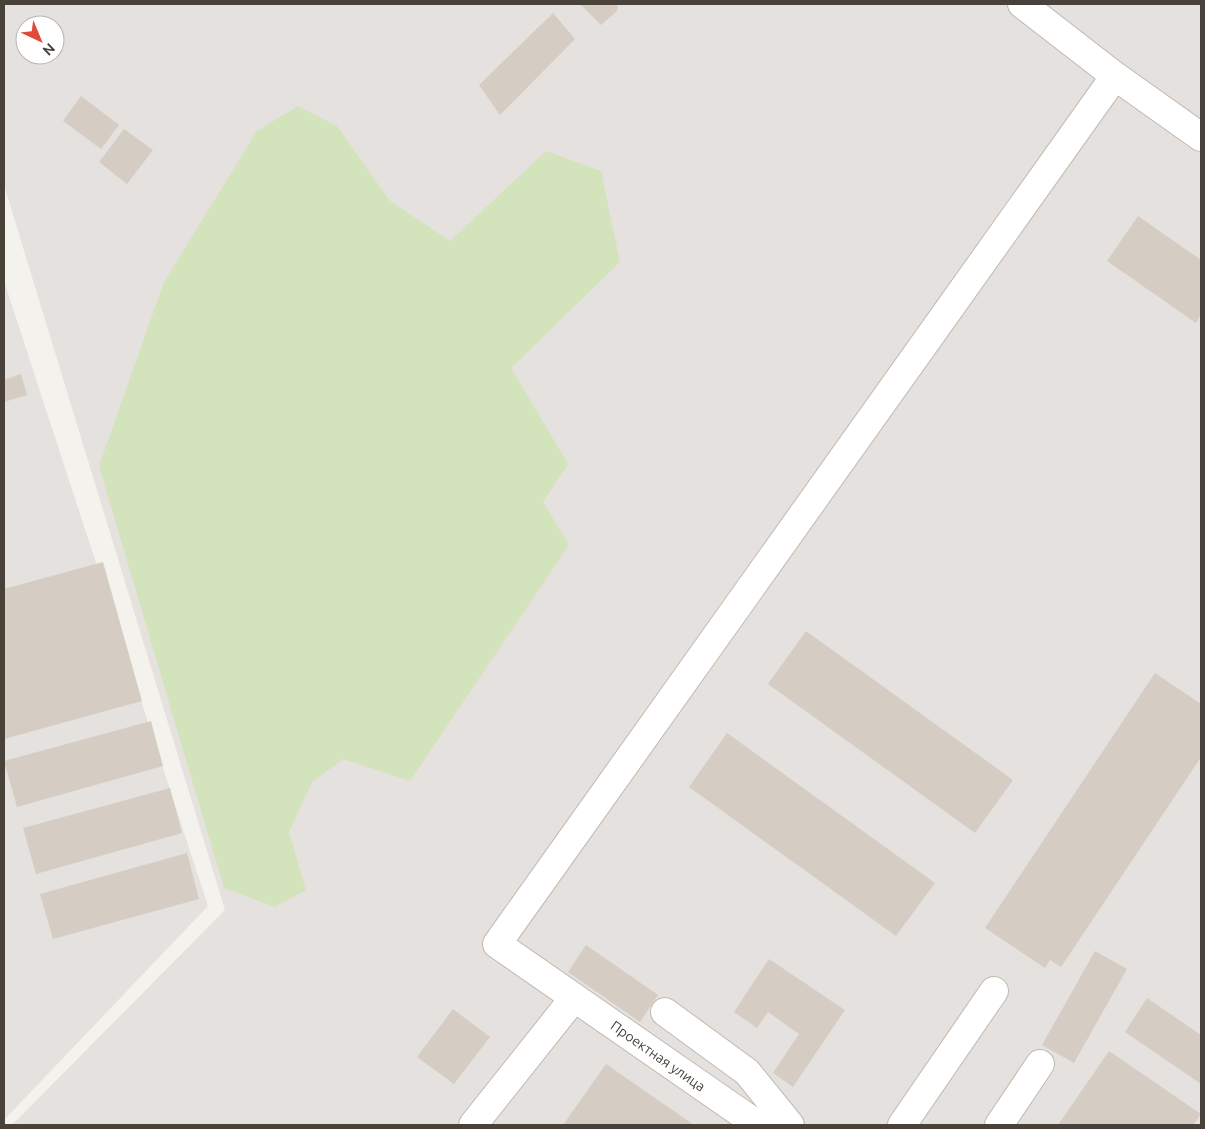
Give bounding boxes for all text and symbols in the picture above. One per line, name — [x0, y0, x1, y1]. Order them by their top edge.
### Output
north arrow — [15, 15, 65, 65]
text: N — [40, 40, 58, 59]
street label: Проектная улица — [608, 1017, 708, 1095]

